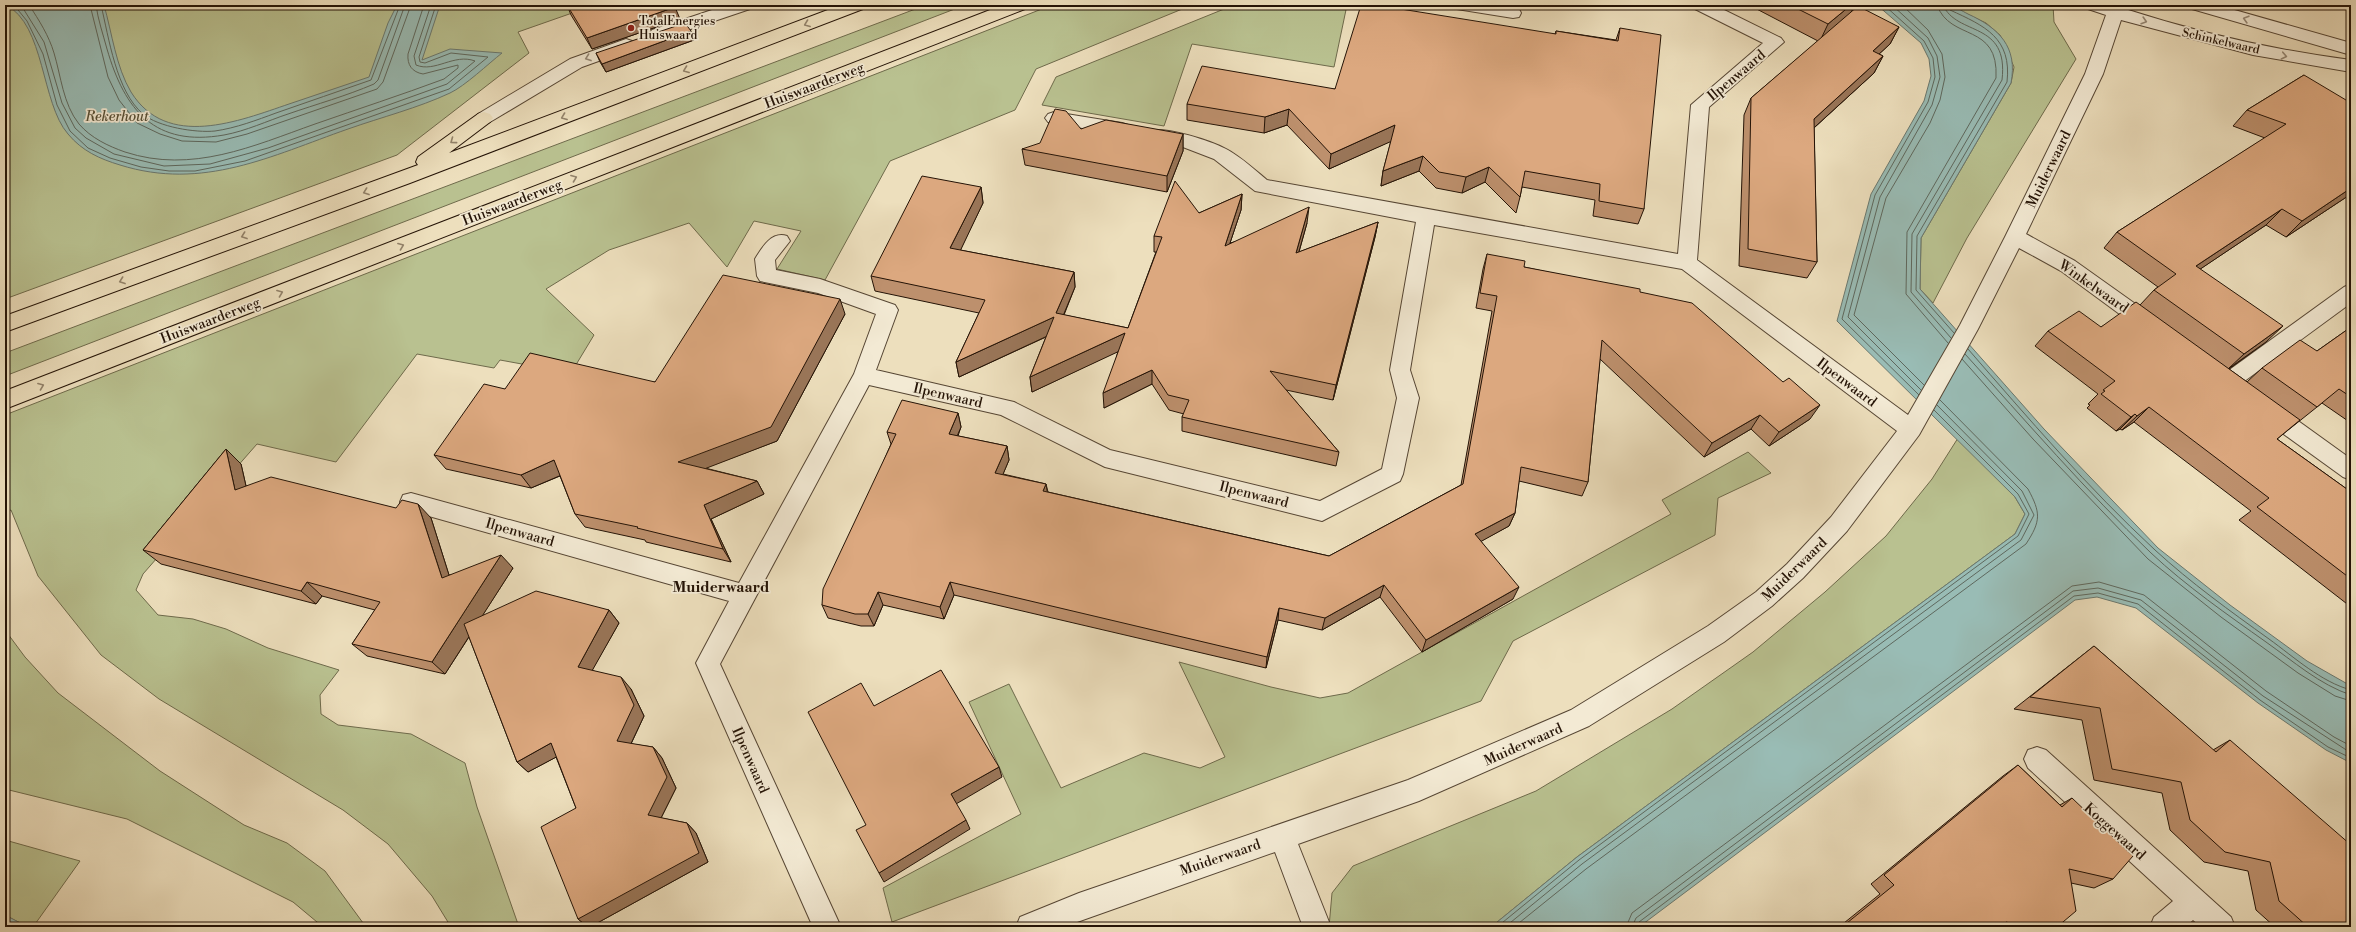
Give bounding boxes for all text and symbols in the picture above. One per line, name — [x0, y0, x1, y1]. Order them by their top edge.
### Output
place label: TotalEnergies Huiswaard — [639, 14, 715, 43]
one-way arrow — [2243, 15, 2250, 24]
one-way arrow — [2141, 16, 2148, 25]
one-way arrow — [804, 19, 811, 27]
marker: TotalEnergies Huiswaard — [626, 23, 636, 33]
street label: Schinkelwaard — [2181, 25, 2261, 58]
street label: Ilpenwaard — [1704, 46, 1770, 105]
one-way arrow — [2281, 51, 2287, 59]
one-way arrow — [585, 54, 592, 62]
street label: Huiswaarderweg — [762, 58, 868, 113]
one-way arrow — [682, 66, 689, 74]
park label: Rekerhout — [84, 108, 149, 126]
one-way arrow — [561, 112, 568, 120]
street label: Muiderwaard — [2022, 128, 2076, 211]
one-way arrow — [450, 137, 457, 144]
street label: Huiswaarderweg — [460, 175, 566, 230]
one-way arrow — [571, 175, 578, 183]
one-way arrow — [363, 187, 370, 195]
one-way arrow — [241, 232, 248, 240]
one-way arrow — [398, 242, 405, 250]
street label: Winkelwaard — [2054, 256, 2132, 318]
one-way arrow — [119, 276, 126, 284]
one-way arrow — [276, 289, 283, 297]
street label: Huiswaarderweg — [158, 293, 264, 348]
street label: Ilpenwaard — [1813, 354, 1880, 411]
street label: Ilpenwaard — [911, 379, 984, 413]
one-way arrow — [38, 382, 45, 390]
street label: Ilpenwaard — [1217, 478, 1290, 512]
street label: Ilpenwaard — [483, 515, 556, 551]
street label: Muiderwaard — [1758, 534, 1831, 606]
district label: Muiderwaard — [672, 578, 770, 597]
street label: Muiderwaard — [1481, 720, 1566, 770]
street label: Ilpenwaard — [727, 724, 773, 796]
street label: Koggewaard — [2080, 799, 2149, 864]
street label: Muiderwaard — [1177, 836, 1263, 880]

